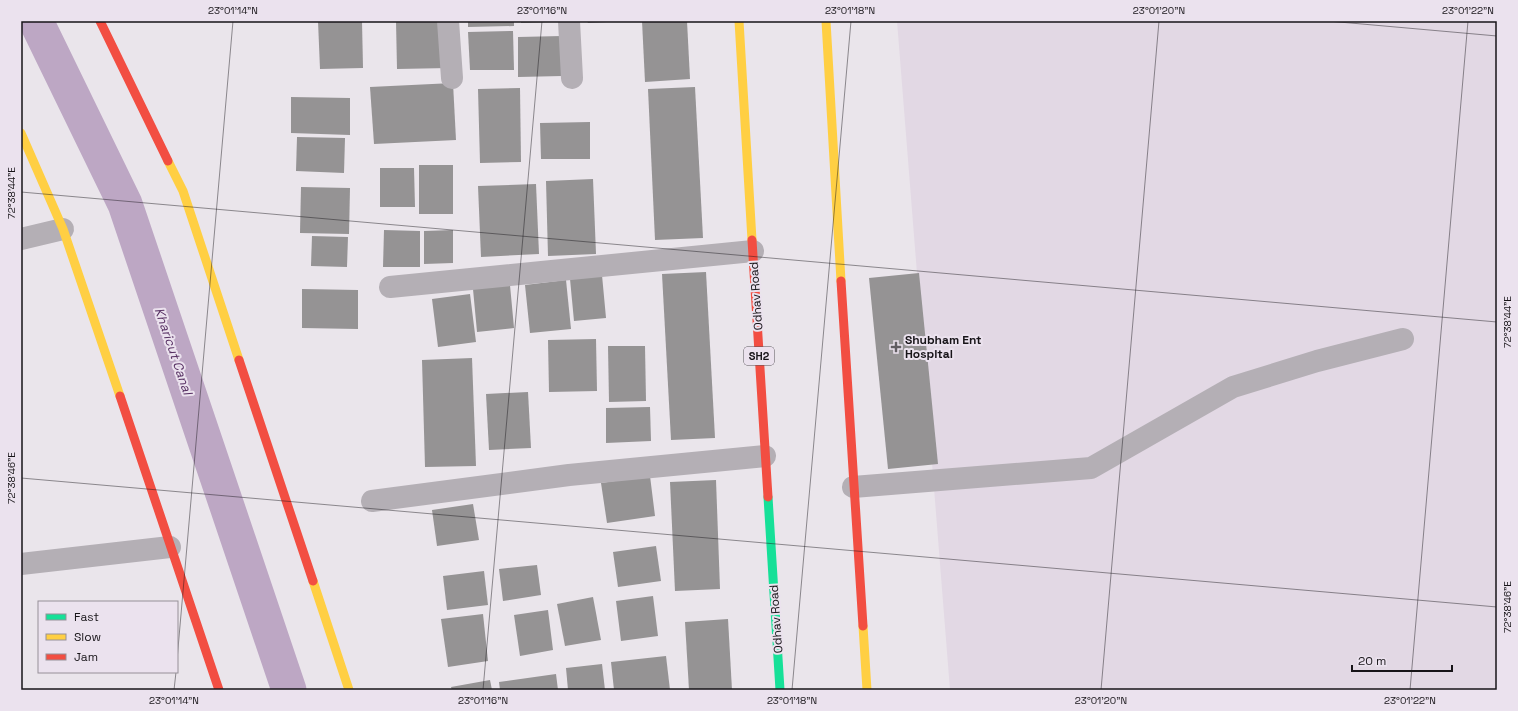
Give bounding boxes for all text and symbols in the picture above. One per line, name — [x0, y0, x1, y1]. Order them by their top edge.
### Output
text: 23°01'14"N — [208, 4, 258, 17]
text: 23°01'16"N — [517, 4, 567, 17]
text: 23°01'18"N — [825, 4, 875, 17]
text: 23°01'20"N — [1133, 4, 1185, 17]
text: 23°01'22"N — [1442, 4, 1494, 17]
text: 72°38'44"E — [5, 167, 18, 219]
street label: Odhav Road — [746, 261, 766, 331]
text: 72°38'44"E — [1501, 296, 1514, 348]
water label: Kharicut Canal — [151, 305, 197, 399]
place label: Shubham Ent Hospital — [905, 332, 982, 362]
marker: Shubham Ent Hospital — [890, 341, 902, 353]
road number: SH2 — [744, 347, 774, 365]
text: 72°38'46"E — [5, 452, 18, 504]
text: 72°38'46"E — [1501, 581, 1514, 633]
street label: Odhav Road — [766, 584, 786, 654]
legend — [38, 601, 178, 673]
text: Fast — [74, 609, 99, 625]
text: Slow — [74, 629, 101, 645]
scale bar — [1352, 647, 1452, 673]
text: Jam — [74, 649, 98, 665]
text: 20 m — [1358, 653, 1386, 669]
text: 23°01'14"N — [149, 694, 199, 707]
text: 23°01'16"N — [458, 694, 508, 707]
text: 23°01'18"N — [767, 694, 817, 707]
text: 23°01'20"N — [1075, 694, 1127, 707]
text: 23°01'22"N — [1384, 694, 1436, 707]

